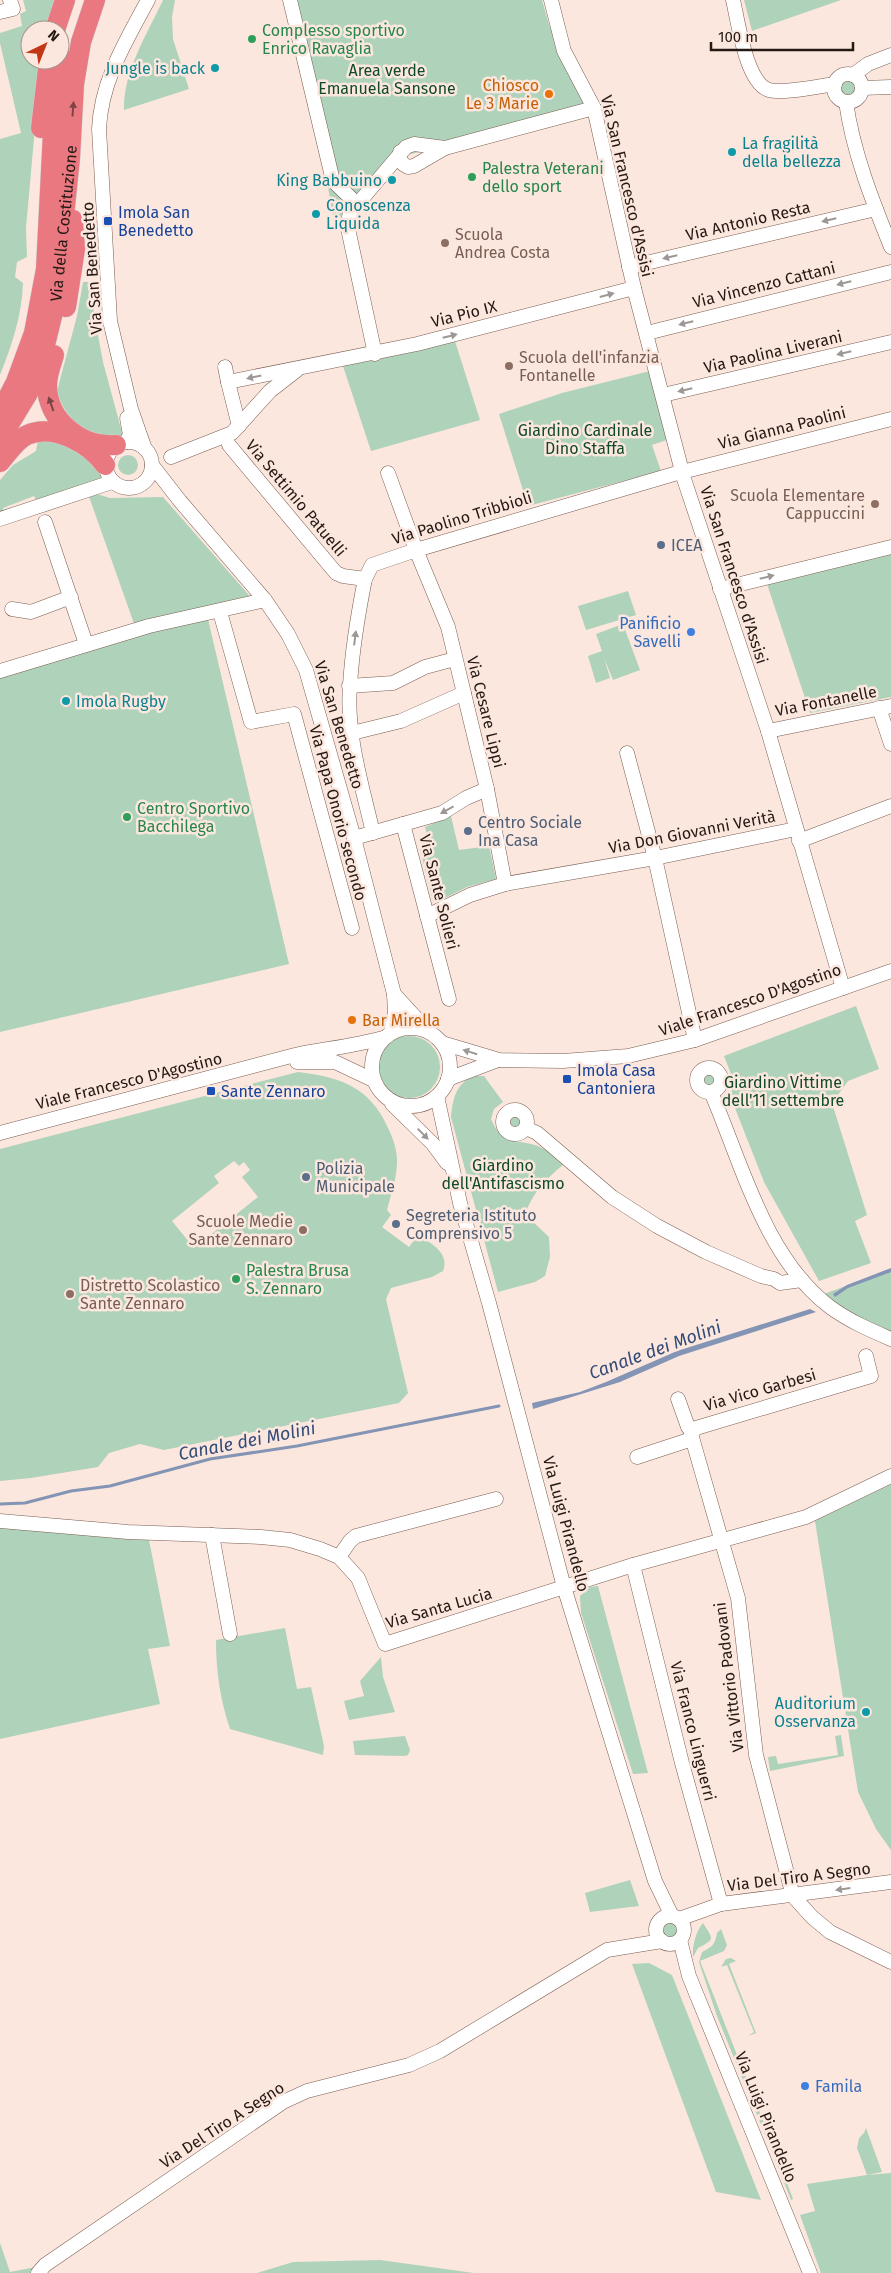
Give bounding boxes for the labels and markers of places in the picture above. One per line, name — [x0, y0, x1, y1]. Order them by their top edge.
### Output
place label: Complesso sportivo Enrico Ravaglia — [262, 21, 405, 58]
marker: Complesso sportivo Enrico Ravaglia — [246, 33, 258, 45]
place label: Jungle is back — [105, 59, 206, 78]
marker: Jungle is back — [209, 62, 221, 74]
place label: Chiosco Le 3 Marie — [466, 76, 539, 113]
marker: Chiosco Le 3 Marie — [543, 88, 555, 100]
place label: La fragilità della bellezza — [742, 134, 841, 171]
marker: La fragilità della bellezza — [726, 146, 738, 158]
place label: Palestra Veterani dello sport — [482, 159, 604, 196]
place label: King Babbuino — [276, 171, 382, 190]
marker: Palestra Veterani dello sport — [466, 171, 478, 183]
marker: King Babbuino — [386, 174, 398, 186]
place label: Conoscenza Liquida — [326, 196, 411, 233]
place label: Imola San Benedetto — [118, 203, 194, 240]
marker: Conoscenza Liquida — [310, 208, 322, 220]
marker: Imola San Benedetto — [102, 215, 114, 227]
place label: Scuola Andrea Costa — [455, 225, 550, 262]
marker: Scuola Andrea Costa — [439, 237, 451, 249]
place label: Scuola dell'infanzia Fontanelle — [519, 348, 660, 385]
marker: Scuola dell'infanzia Fontanelle — [503, 360, 515, 372]
place label: Scuola Elementare Cappuccini — [730, 486, 865, 523]
marker: Scuola Elementare Cappuccini — [869, 498, 881, 510]
place label: ICEA — [671, 536, 703, 555]
marker: ICEA — [655, 539, 667, 551]
place label: Panificio Savelli — [619, 614, 681, 651]
marker: Panificio Savelli — [685, 626, 697, 638]
place label: Imola Rugby — [76, 692, 166, 711]
marker: Imola Rugby — [60, 695, 72, 707]
place label: Centro Sportivo Bacchilega — [137, 799, 250, 836]
marker: Centro Sportivo Bacchilega — [121, 811, 133, 823]
place label: Centro Sociale Ina Casa — [478, 813, 582, 850]
marker: Centro Sociale Ina Casa — [462, 825, 474, 837]
place label: Bar Mirella — [362, 1011, 440, 1030]
marker: Bar Mirella — [346, 1014, 358, 1026]
place label: Imola Casa Cantoniera — [577, 1061, 656, 1098]
marker: Imola Casa Cantoniera — [561, 1073, 573, 1085]
place label: Sante Zennaro — [221, 1082, 326, 1101]
marker: Sante Zennaro — [205, 1085, 217, 1097]
place label: Polizia Municipale — [316, 1159, 395, 1196]
marker: Polizia Municipale — [300, 1171, 312, 1183]
place label: Segreteria Istituto Comprensivo 5 — [406, 1206, 537, 1243]
place label: Scuole Medie Sante Zennaro — [188, 1212, 293, 1249]
marker: Segreteria Istituto Comprensivo 5 — [390, 1218, 402, 1230]
marker: Scuole Medie Sante Zennaro — [297, 1224, 309, 1236]
place label: Palestra Brusa S. Zennaro — [246, 1261, 349, 1298]
marker: Palestra Brusa S. Zennaro — [230, 1273, 242, 1285]
place label: Distretto Scolastico Sante Zennaro — [80, 1276, 220, 1313]
marker: Distretto Scolastico Sante Zennaro — [64, 1288, 76, 1300]
place label: Auditorium Osservanza — [774, 1694, 856, 1731]
marker: Auditorium Osservanza — [860, 1706, 872, 1718]
place label: Famila — [815, 2077, 862, 2096]
marker: Famila — [799, 2080, 811, 2092]

